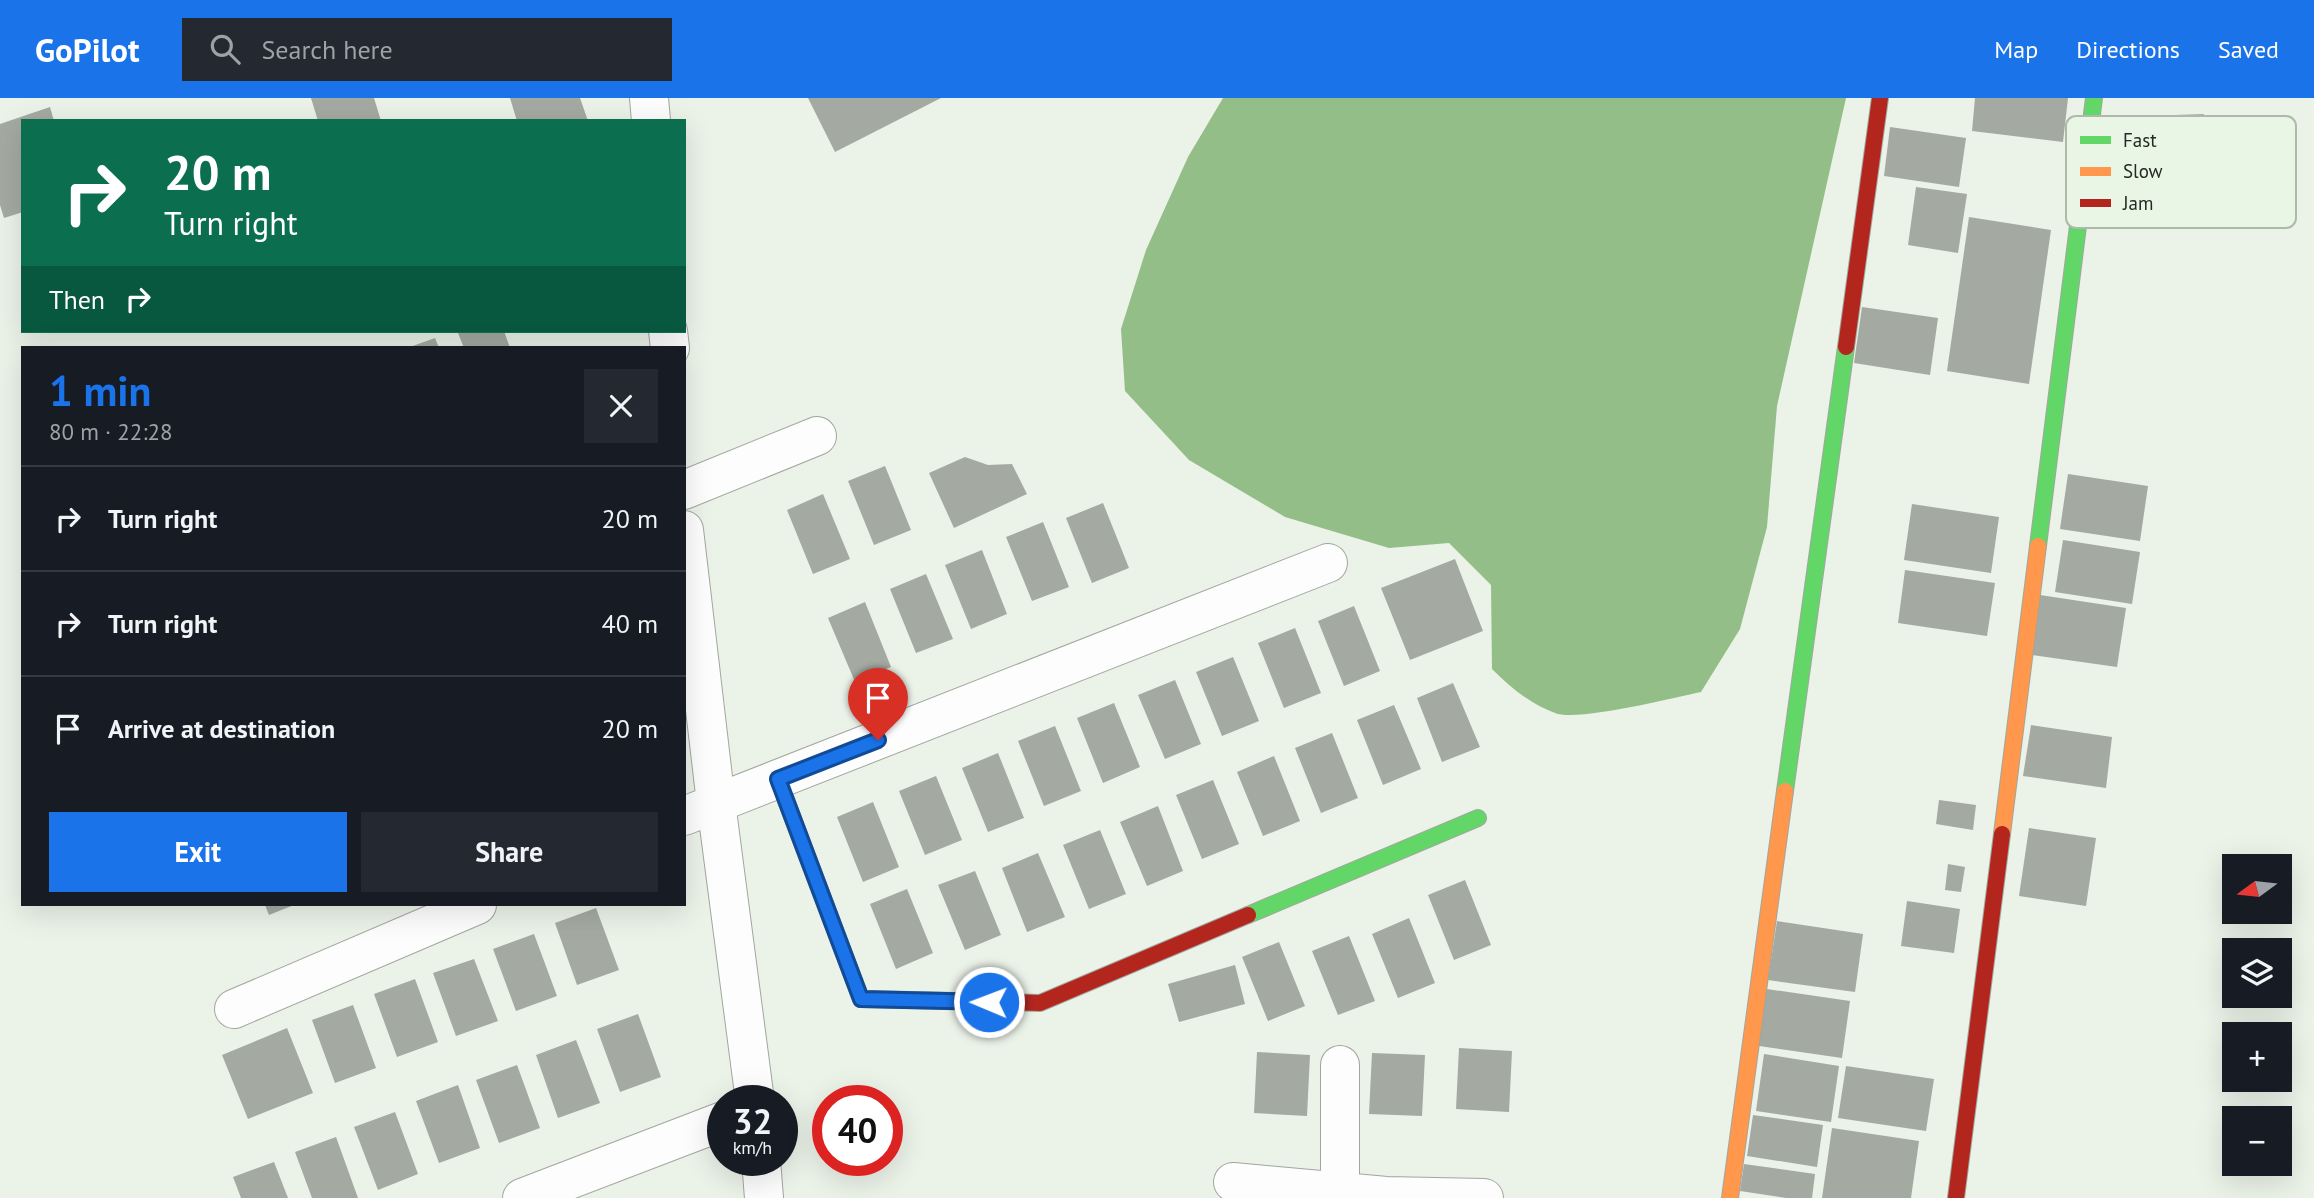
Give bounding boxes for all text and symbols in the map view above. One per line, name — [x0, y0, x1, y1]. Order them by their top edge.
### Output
search box — [182, 18, 672, 81]
text: GoPilot — [35, 28, 140, 71]
icon: search — [206, 30, 244, 68]
text: Search here — [262, 33, 393, 66]
text: Map — [1994, 34, 2038, 65]
text: Directions — [2076, 34, 2180, 65]
text: Saved — [2218, 34, 2279, 65]
legend — [2066, 116, 2296, 228]
text: Fast — [2123, 128, 2157, 152]
text: 20 m — [164, 140, 271, 204]
icon: right — [49, 147, 140, 238]
text: Slow — [2123, 159, 2163, 183]
text: Jam — [2122, 191, 2153, 215]
text: Turn right — [164, 202, 298, 244]
icon: right — [119, 280, 157, 318]
text: Then — [49, 283, 105, 316]
text: 1 min — [49, 363, 151, 418]
button: close — [584, 369, 658, 443]
text: 80 m · 22:28 — [49, 417, 173, 446]
icon: right — [49, 500, 87, 538]
text: Turn right — [108, 502, 217, 535]
text: 20 m — [602, 502, 658, 535]
icon: right — [49, 605, 87, 643]
text: Turn right — [108, 607, 217, 640]
text: 40 m — [602, 607, 658, 640]
pin — [848, 668, 908, 740]
icon: arrive — [859, 679, 897, 717]
icon: arrive — [49, 710, 87, 748]
text: Arrive at destination — [108, 712, 335, 745]
text: 20 m — [602, 712, 658, 745]
button: Exit — [49, 812, 347, 892]
button: Share — [361, 812, 658, 892]
north arrow — [2222, 854, 2292, 924]
map controls — [2222, 854, 2292, 1176]
button: layers — [2222, 938, 2292, 1008]
position arrow — [952, 965, 1026, 1039]
button: + — [2222, 1022, 2292, 1092]
speed limit sign: 40 — [812, 1085, 903, 1176]
text: 32 — [733, 1098, 772, 1144]
button: − — [2222, 1106, 2292, 1176]
text: km/h — [733, 1136, 772, 1159]

